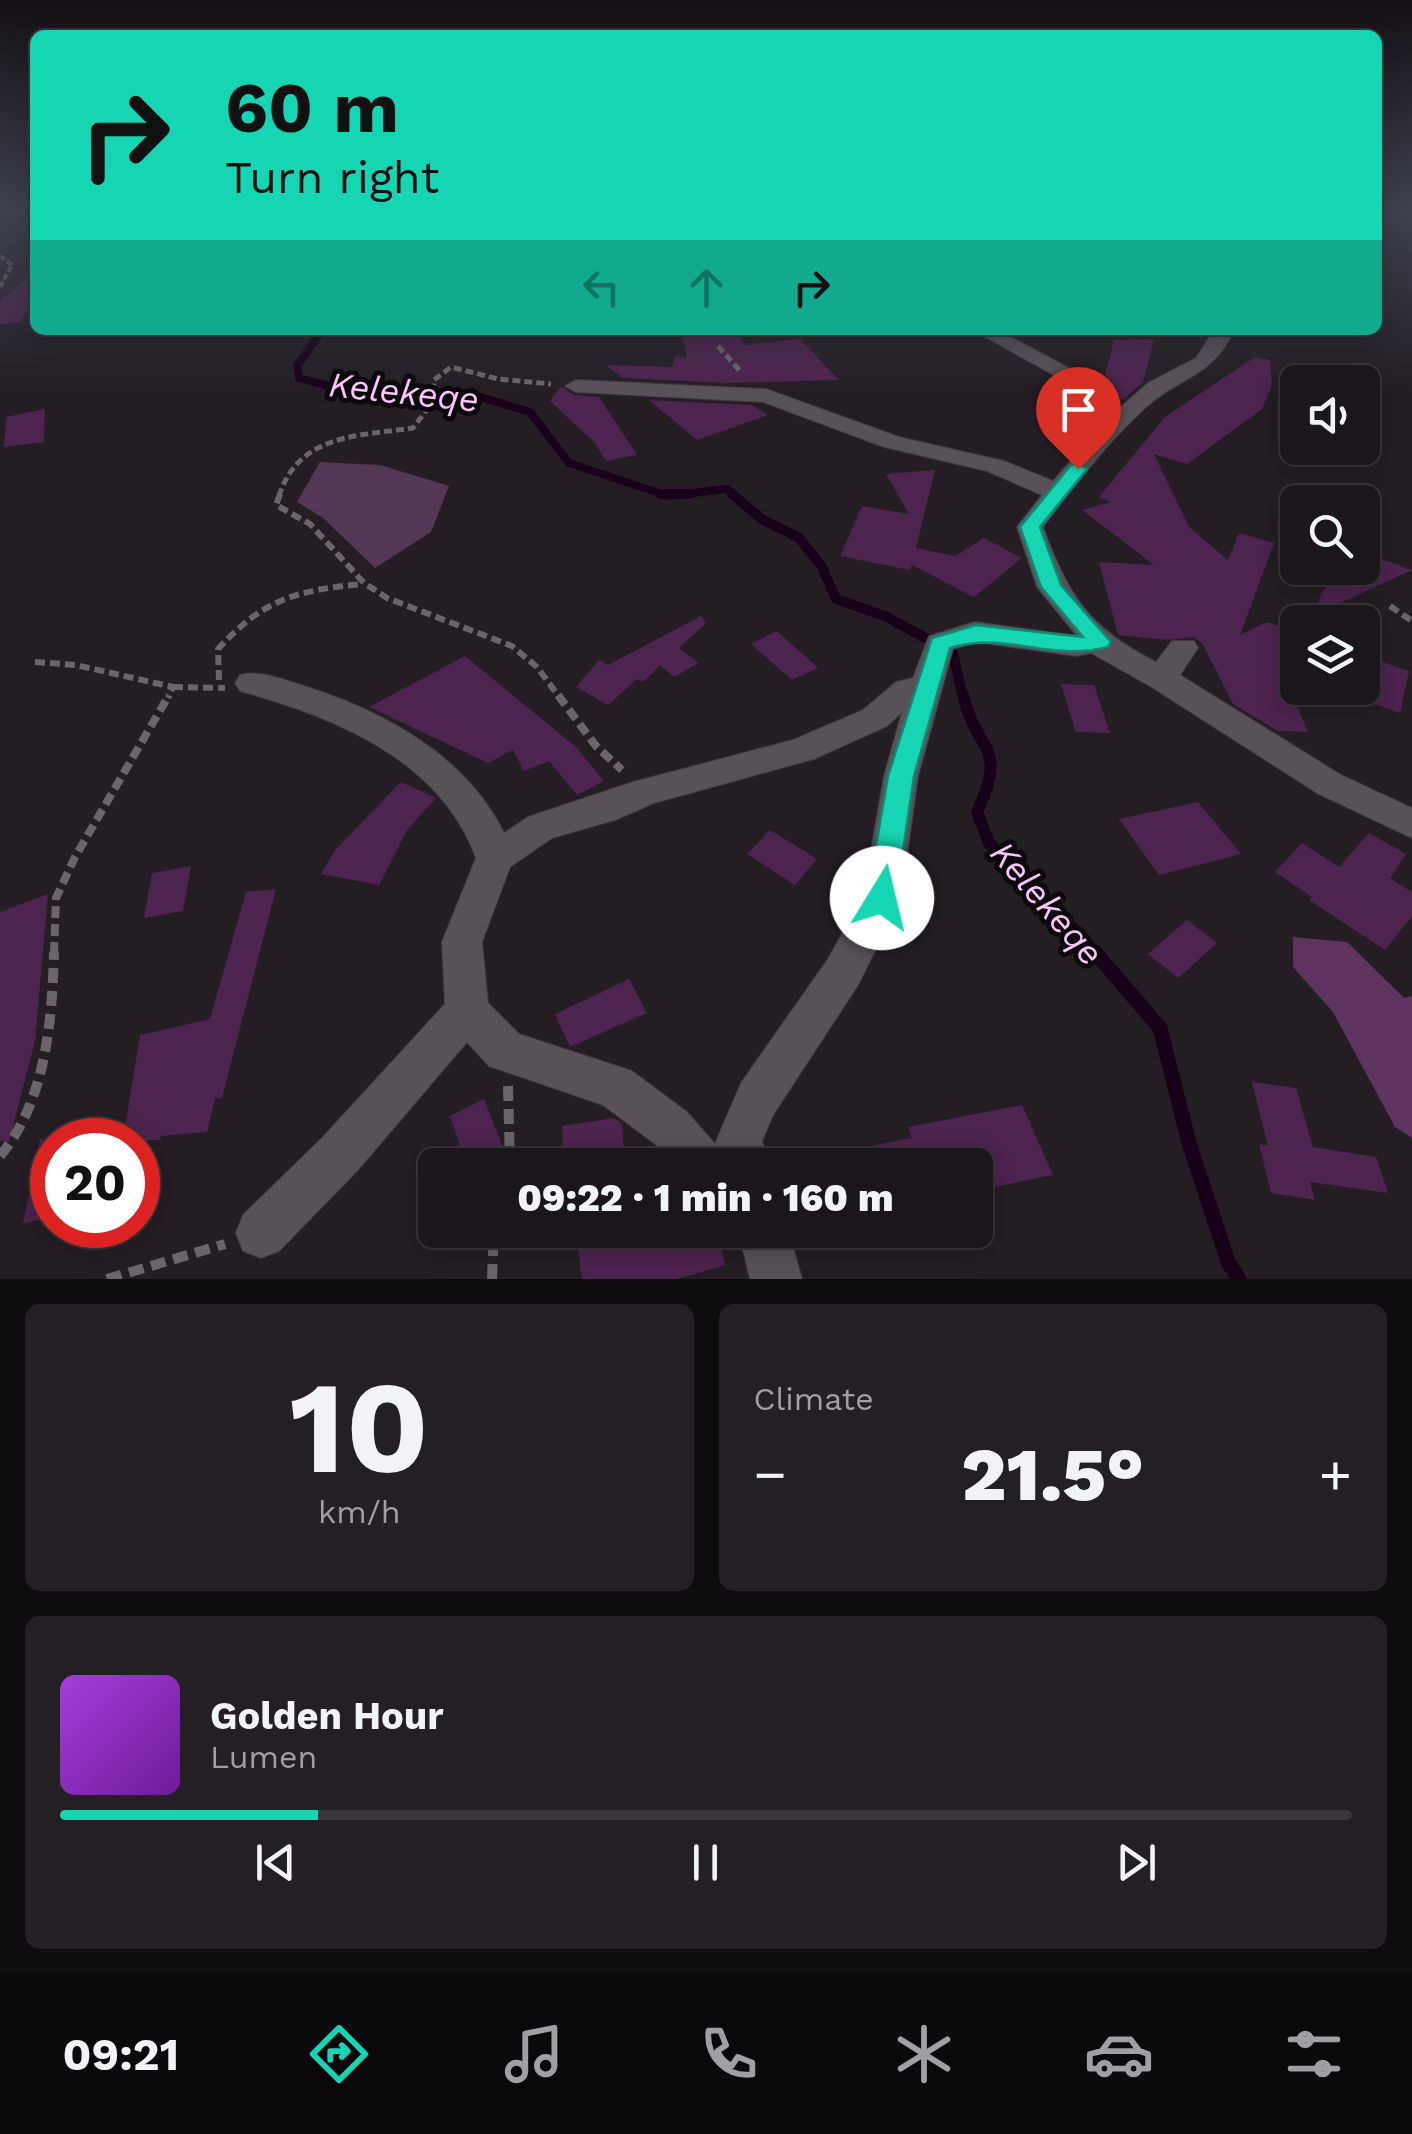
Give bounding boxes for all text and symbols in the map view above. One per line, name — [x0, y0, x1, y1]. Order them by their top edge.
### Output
text: 60 m — [225, 67, 399, 149]
icon: right — [60, 70, 190, 200]
text: Turn right — [225, 151, 439, 204]
icon: left — [574, 260, 629, 315]
icon: ahead — [679, 260, 734, 315]
icon: right — [784, 260, 839, 315]
water label: Kelekeqe — [327, 363, 481, 421]
map controls — [1280, 365, 1380, 705]
button: sound — [1280, 365, 1380, 465]
pin — [1036, 367, 1121, 470]
icon: arrive — [1051, 382, 1106, 437]
button: search — [1280, 485, 1380, 585]
button: layers — [1280, 605, 1380, 705]
water label: Kelekeqe — [982, 832, 1112, 974]
position arrow — [830, 846, 934, 950]
speed limit sign: 20 — [30, 1118, 160, 1248]
text: 09:22 · 1 min · 160 m — [517, 1176, 894, 1220]
text: 10 — [289, 1351, 429, 1504]
text: Climate — [754, 1380, 874, 1418]
text: 21.5° — [961, 1430, 1144, 1518]
text: − — [754, 1442, 787, 1506]
text: + — [1319, 1442, 1352, 1506]
text: km/h — [318, 1493, 400, 1531]
text: Golden Hour — [210, 1694, 444, 1738]
text: Lumen — [210, 1738, 317, 1776]
icon: previous — [248, 1835, 303, 1890]
icon: pause — [678, 1835, 733, 1890]
icon: next — [1109, 1835, 1164, 1890]
icon: directions — [304, 2019, 374, 2089]
icon: music — [499, 2019, 569, 2089]
icon: phone — [694, 2019, 764, 2089]
icon: climate — [889, 2019, 959, 2089]
icon: car — [1084, 2019, 1154, 2089]
icon: filters — [1279, 2019, 1349, 2089]
text: 09:21 — [63, 2028, 179, 2081]

